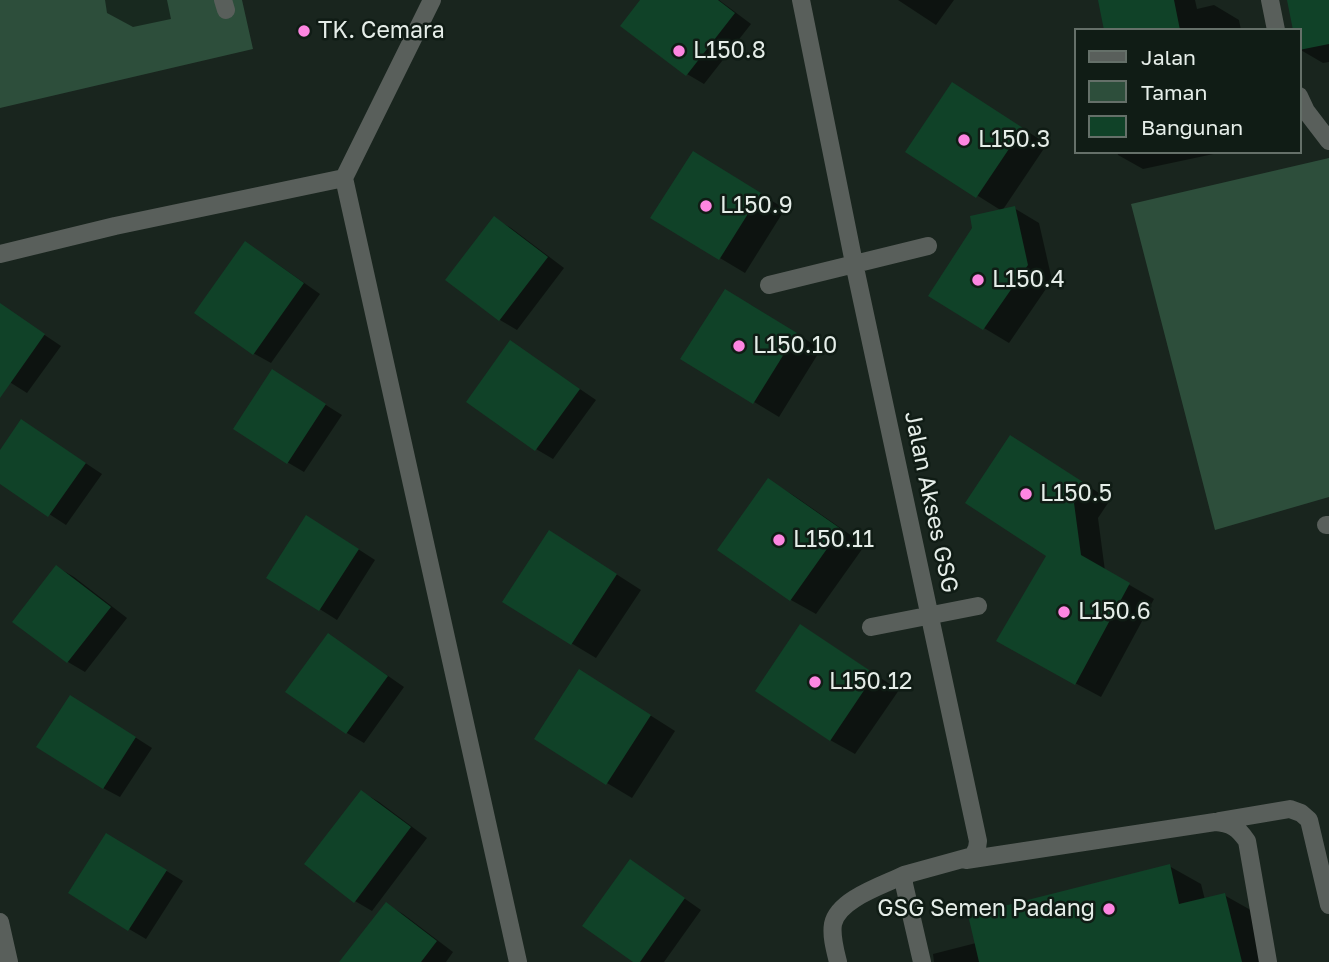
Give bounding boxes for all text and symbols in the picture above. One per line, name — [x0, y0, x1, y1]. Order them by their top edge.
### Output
place label: TK. Cemara — [318, 17, 445, 45]
marker: TK. Cemara — [296, 23, 312, 39]
legend — [1074, 28, 1301, 154]
place label: L150.8 — [693, 37, 766, 65]
marker: L150.8 — [671, 43, 687, 59]
text: Jalan — [1141, 44, 1196, 70]
text: Taman — [1141, 79, 1207, 105]
text: Bangunan — [1141, 114, 1243, 140]
place label: L150.3 — [978, 126, 1050, 154]
marker: L150.3 — [956, 132, 972, 148]
place label: L150.9 — [720, 192, 793, 220]
marker: L150.9 — [698, 198, 714, 214]
place label: L150.4 — [992, 266, 1065, 294]
marker: L150.4 — [970, 272, 986, 288]
place label: L150.10 — [753, 332, 837, 360]
marker: L150.10 — [731, 338, 747, 354]
street label: Jalan Akses GSG — [898, 409, 964, 595]
place label: L150.5 — [1040, 480, 1112, 508]
marker: L150.5 — [1018, 486, 1034, 502]
place label: L150.11 — [793, 526, 874, 554]
marker: L150.11 — [771, 532, 787, 548]
place label: L150.6 — [1078, 598, 1151, 626]
marker: L150.6 — [1056, 604, 1072, 620]
place label: L150.12 — [829, 668, 912, 696]
marker: L150.12 — [807, 674, 823, 690]
place label: GSG Semen Padang — [877, 895, 1095, 923]
marker: GSG Semen Padang — [1101, 901, 1117, 917]

